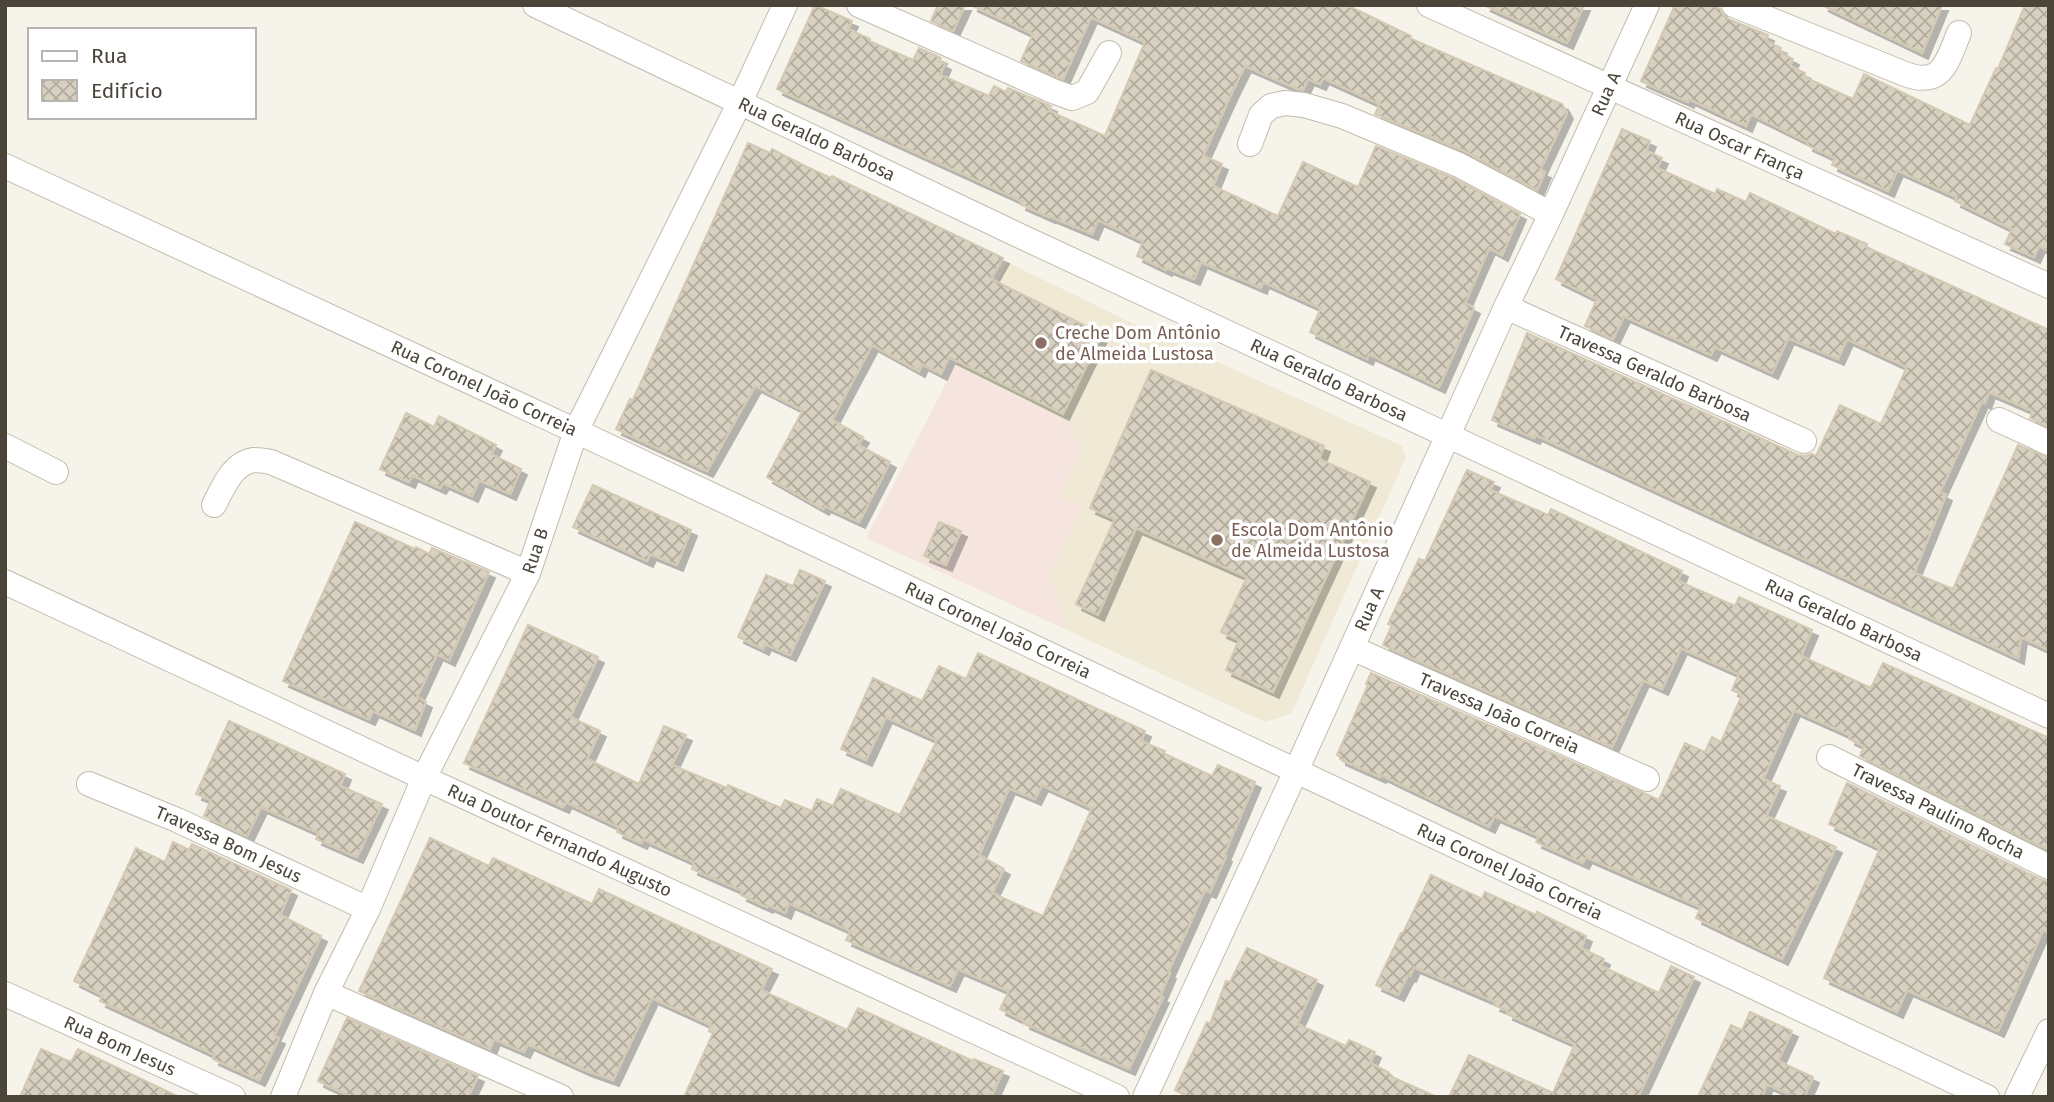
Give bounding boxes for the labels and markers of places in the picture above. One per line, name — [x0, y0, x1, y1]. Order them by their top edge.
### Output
place label: Creche Dom Antônio de Almeida Lustosa — [1055, 322, 1221, 365]
marker: Creche Dom Antônio de Almeida Lustosa — [1033, 335, 1049, 351]
place label: Escola Dom Antônio de Almeida Lustosa — [1231, 519, 1394, 562]
marker: Escola Dom Antônio de Almeida Lustosa — [1209, 532, 1225, 548]

